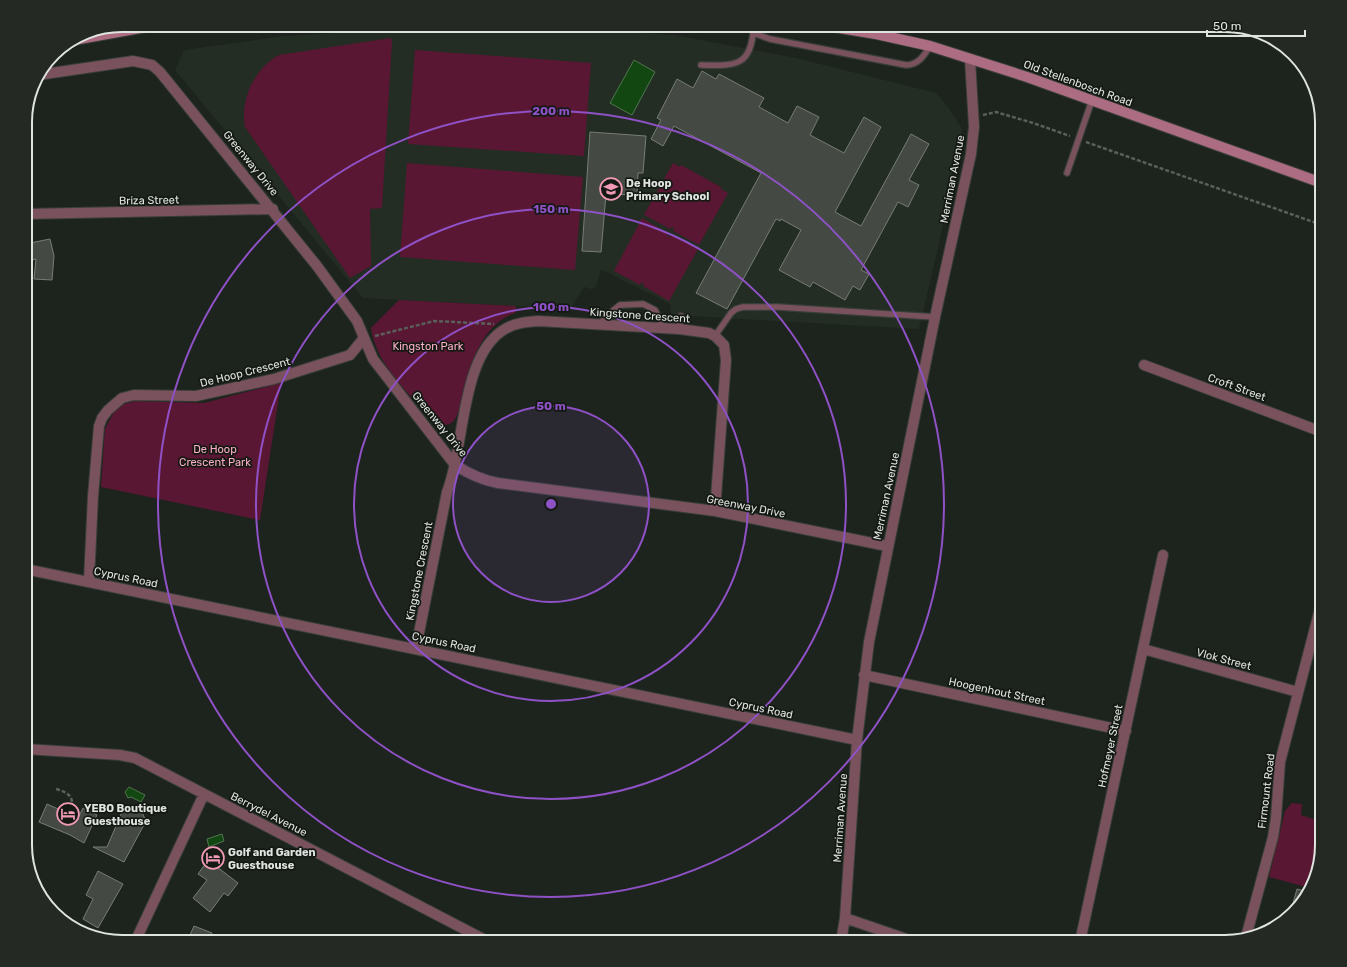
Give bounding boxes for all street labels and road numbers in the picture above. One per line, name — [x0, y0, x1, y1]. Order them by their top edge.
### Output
street label: Old Stellenbosch Road — [1022, 58, 1134, 109]
street label: Greenway Drive — [220, 128, 281, 199]
street label: Merriman Avenue — [938, 134, 967, 224]
street label: Briza Street — [119, 193, 180, 208]
street label: Kingstone Crescent — [589, 306, 691, 326]
street label: De Hoop Crescent — [199, 355, 292, 390]
street label: Croft Street — [1206, 371, 1268, 404]
street label: Greenway Drive — [409, 389, 470, 460]
street label: Merriman Avenue — [871, 451, 902, 541]
street label: Greenway Drive — [705, 492, 786, 521]
street label: Kingstone Crescent — [404, 520, 436, 622]
street label: Cyprus Road — [93, 564, 159, 591]
street label: Cyprus Road — [411, 629, 477, 656]
street label: Vlok Street — [1195, 646, 1253, 673]
street label: Hoogenhout Street — [947, 675, 1047, 708]
street label: Cyprus Road — [728, 695, 794, 722]
street label: Hofmeyer Street — [1095, 703, 1126, 789]
street label: Firmount Road — [1255, 753, 1278, 829]
street label: Merriman Avenue — [831, 773, 850, 863]
street label: Berrydel Avenue — [228, 790, 309, 839]

